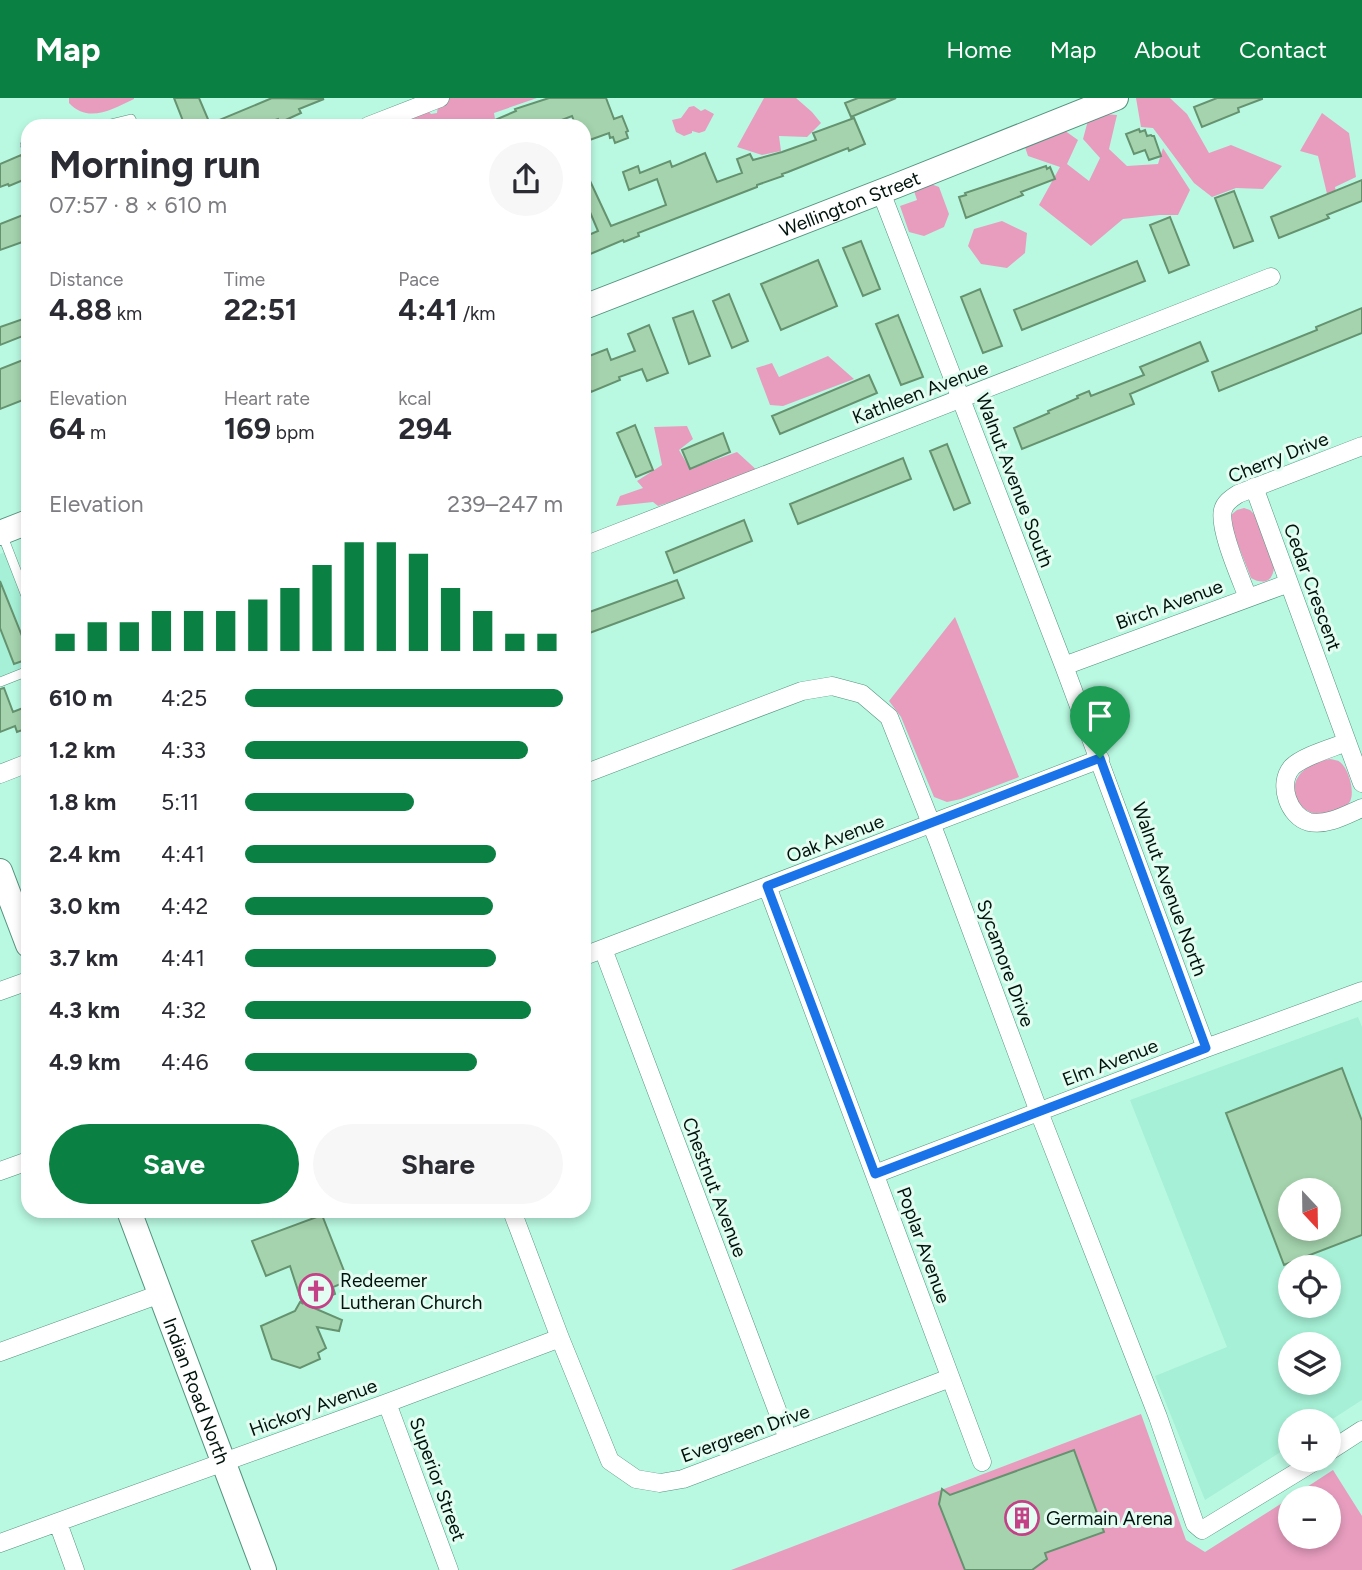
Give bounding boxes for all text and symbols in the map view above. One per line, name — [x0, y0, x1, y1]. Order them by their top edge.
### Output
text: Map — [35, 30, 101, 69]
text: Home — [946, 35, 1012, 64]
text: Map — [1050, 35, 1096, 64]
text: About — [1134, 35, 1201, 64]
text: Contact — [1239, 35, 1327, 64]
text: Morning run — [49, 142, 261, 188]
button: share — [489, 142, 563, 216]
street label: Wellington Street — [776, 166, 924, 242]
text: 07:57 · 8 × 610 m — [49, 191, 227, 219]
text: Distance — [49, 268, 123, 291]
text: Time — [224, 268, 265, 291]
text: Pace — [398, 268, 439, 291]
text: 4.88 — [49, 291, 112, 328]
text: 22:51 — [224, 291, 298, 328]
text: 4:41 — [398, 291, 458, 328]
text: km — [112, 302, 142, 325]
text: /km — [458, 302, 495, 325]
street label: Kathleen Avenue — [849, 356, 991, 429]
text: Elevation — [49, 387, 127, 410]
text: Heart rate — [224, 387, 310, 410]
text: kcal — [398, 387, 432, 410]
street label: Walnut Avenue South — [971, 390, 1058, 570]
text: 64 — [49, 410, 85, 447]
text: 169 — [224, 410, 271, 447]
text: 294 — [398, 410, 452, 447]
text: m — [85, 421, 106, 444]
text: bpm — [271, 421, 314, 444]
street label: Cherry Drive — [1225, 427, 1332, 488]
text: Elevation — [49, 490, 144, 518]
text: 239–247 m — [447, 490, 563, 518]
street label: Cedar Crescent — [1279, 520, 1346, 654]
street label: Birch Avenue — [1112, 574, 1226, 634]
text: 610 m — [49, 684, 112, 712]
text: 4:25 — [161, 684, 207, 712]
pin — [1070, 686, 1130, 758]
icon: arrive — [1081, 697, 1119, 735]
text: 1.2 km — [49, 736, 116, 764]
text: 4:33 — [161, 736, 206, 764]
text: 1.8 km — [49, 788, 116, 816]
text: 5:11 — [161, 788, 199, 816]
street label: Walnut Avenue North — [1127, 799, 1212, 979]
street label: Oak Avenue — [783, 809, 887, 868]
text: 2.4 km — [49, 840, 120, 868]
text: 4:41 — [161, 840, 205, 868]
text: 3.0 km — [49, 892, 120, 920]
text: 4:42 — [161, 892, 208, 920]
street label: Sycamore Drive — [972, 896, 1039, 1030]
text: 3.7 km — [49, 944, 118, 972]
text: 4:41 — [161, 944, 205, 972]
text: 4.3 km — [49, 996, 120, 1024]
text: 4:32 — [161, 996, 206, 1024]
street label: Elm Avenue — [1059, 1034, 1161, 1091]
text: 4.9 km — [49, 1048, 121, 1076]
text: 4:46 — [161, 1048, 208, 1076]
street label: Chestnut Avenue — [677, 1114, 752, 1260]
button: Save — [49, 1124, 299, 1204]
button: Share — [313, 1124, 563, 1204]
north arrow — [1278, 1178, 1340, 1241]
map controls — [1278, 1178, 1341, 1549]
street label: Poplar Avenue — [892, 1184, 955, 1307]
button: locate — [1278, 1255, 1341, 1318]
place label: Redeemer Lutheran Church — [340, 1269, 482, 1314]
church icon: Redeemer Lutheran Church — [297, 1272, 335, 1310]
street label: Indian Road North — [158, 1314, 234, 1467]
button: layers — [1278, 1332, 1341, 1395]
street label: Hickory Avenue — [246, 1374, 380, 1441]
street label: Evergreen Drive — [678, 1400, 813, 1467]
button: + — [1278, 1409, 1341, 1472]
street label: Superior Street — [404, 1414, 471, 1544]
button: − — [1278, 1486, 1341, 1549]
building icon: Germain Arena — [1003, 1499, 1041, 1537]
place label: Germain Arena — [1046, 1507, 1173, 1530]

